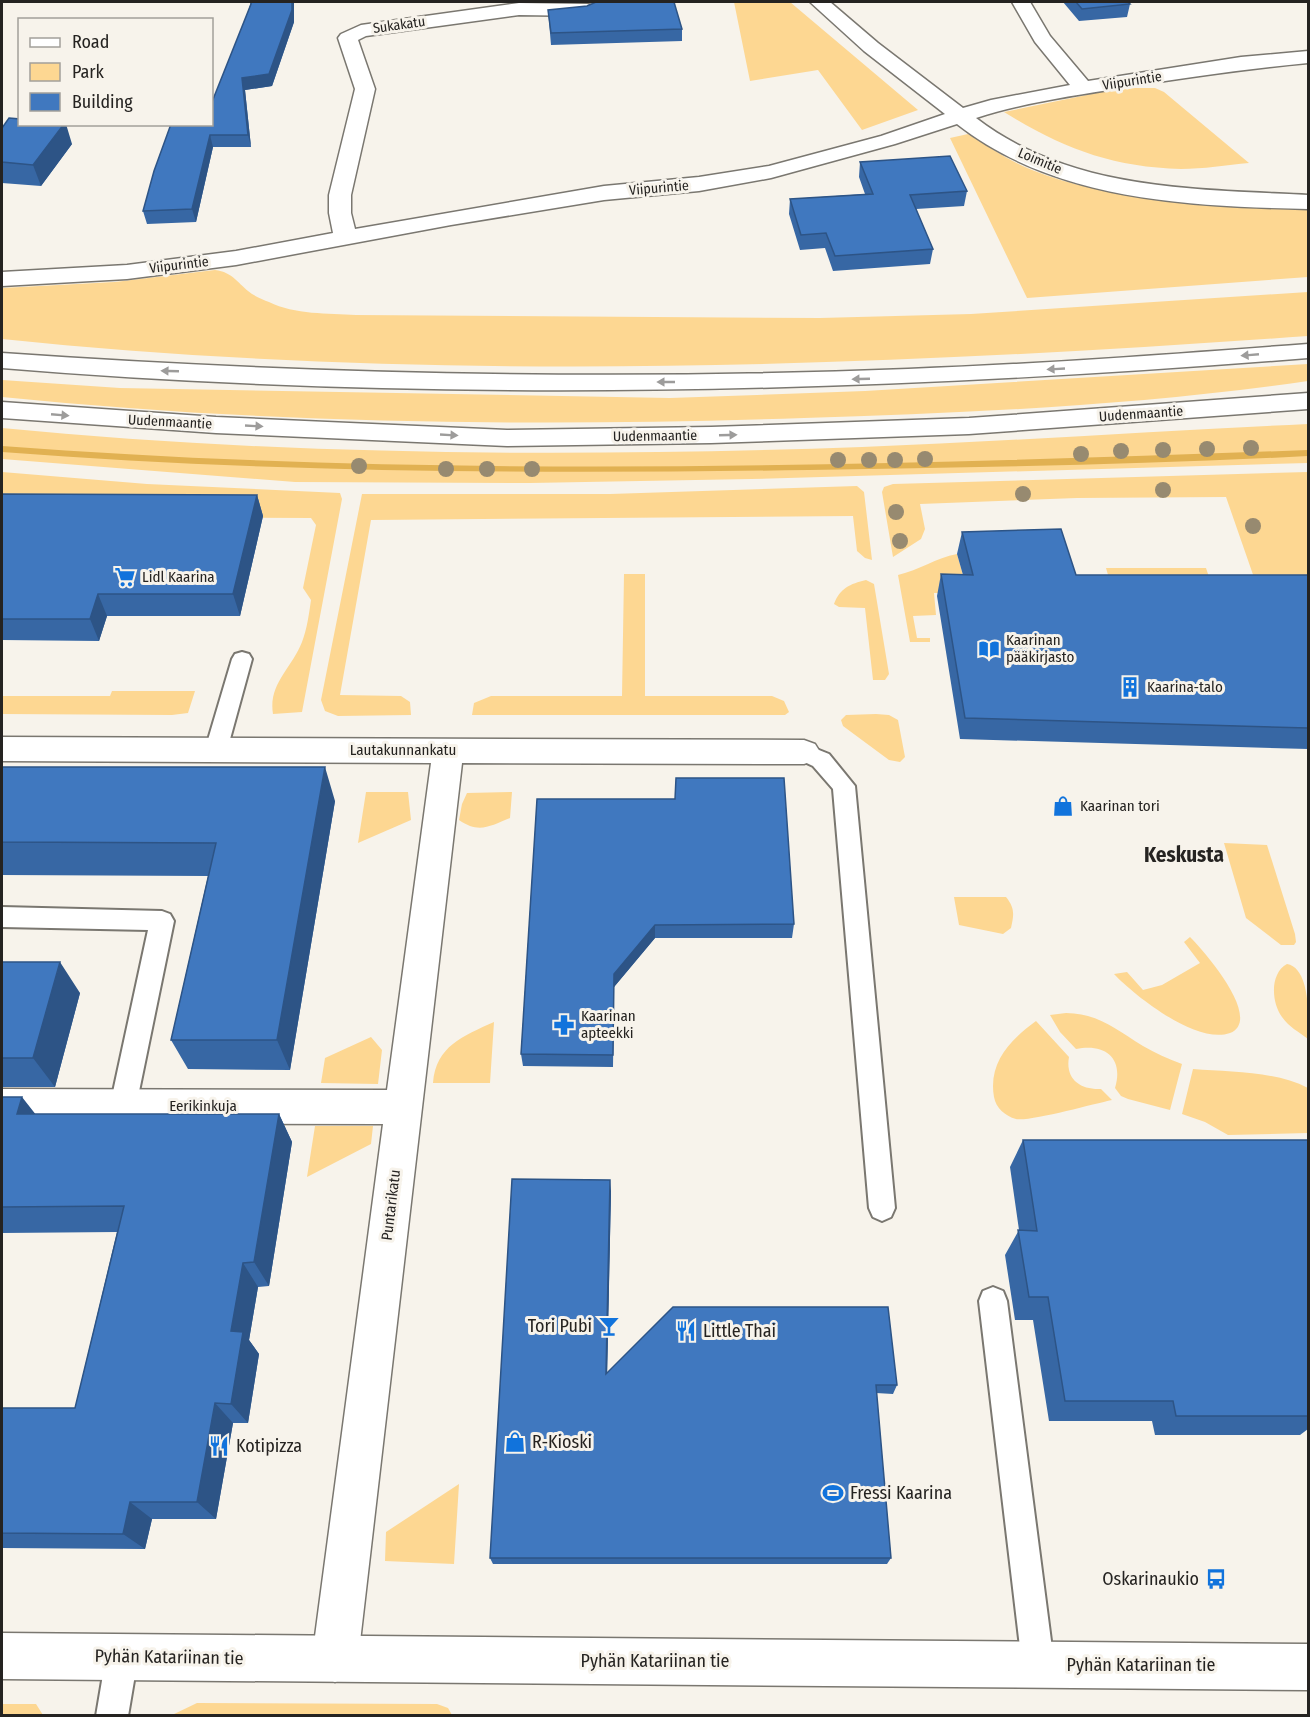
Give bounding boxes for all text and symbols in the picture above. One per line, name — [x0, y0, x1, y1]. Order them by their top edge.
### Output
street label: Sukakatu — [372, 13, 426, 37]
legend — [18, 18, 213, 126]
text: Road — [72, 31, 109, 53]
text: Park — [72, 61, 105, 83]
street label: Viipurintie — [1101, 68, 1163, 94]
text: Building — [72, 91, 133, 113]
street label: Loimitie — [1015, 144, 1065, 178]
street label: Viipurintie — [628, 177, 690, 199]
street label: Viipurintie — [148, 253, 210, 277]
one-way arrow — [1241, 350, 1260, 360]
one-way arrow — [1046, 364, 1065, 373]
one-way arrow — [160, 367, 179, 376]
one-way arrow — [851, 374, 870, 383]
one-way arrow — [656, 378, 675, 387]
street label: Uudenmaantie — [1098, 403, 1184, 425]
one-way arrow — [50, 410, 69, 420]
street label: Uudenmaantie — [128, 411, 213, 433]
one-way arrow — [245, 422, 264, 431]
street label: Uudenmaantie — [613, 427, 697, 445]
one-way arrow — [719, 430, 738, 439]
one-way arrow — [440, 431, 459, 440]
supermarket icon: Lidl Kaarina — [113, 565, 137, 589]
place label: Lidl Kaarina — [142, 568, 215, 586]
place label: Kaarinan pääkirjasto — [1006, 631, 1074, 666]
library icon: Kaarinan pääkirjasto — [977, 637, 1001, 661]
building icon: Kaarina-talo — [1118, 675, 1142, 699]
place label: Kaarina-talo — [1147, 678, 1223, 696]
street label: Lautakunnankatu — [350, 741, 456, 759]
shop icon: Kaarinan tori — [1051, 794, 1075, 818]
place label: Kaarinan tori — [1080, 797, 1160, 815]
district label: Keskusta — [1144, 842, 1224, 868]
place label: Kaarinan apteekki — [581, 1007, 636, 1042]
pharmacy icon: Kaarinan apteekki — [552, 1013, 576, 1037]
street label: Eerikinkuja — [169, 1097, 237, 1115]
street label: Puntarikatu — [378, 1169, 404, 1241]
bar icon: Tori Pubi — [597, 1314, 621, 1338]
place label: Tori Pubi — [528, 1315, 592, 1337]
restaurant icon: Little Thai — [674, 1319, 698, 1343]
place label: Little Thai — [703, 1320, 776, 1342]
shop icon: R-Kioski — [503, 1430, 527, 1454]
place label: R-Kioski — [532, 1431, 592, 1453]
restaurant icon: Kotipizza — [207, 1434, 231, 1458]
place label: Kotipizza — [236, 1435, 302, 1457]
sports icon: Fressi Kaarina — [821, 1481, 845, 1505]
place label: Fressi Kaarina — [850, 1482, 952, 1504]
bus stop icon: Oskarinaukio — [1204, 1567, 1228, 1591]
place label: Oskarinaukio — [1102, 1568, 1199, 1590]
street label: Pyhän Katariinan tie — [94, 1645, 244, 1669]
street label: Pyhän Katariinan tie — [581, 1650, 730, 1672]
street label: Pyhän Katariinan tie — [1067, 1654, 1216, 1676]

